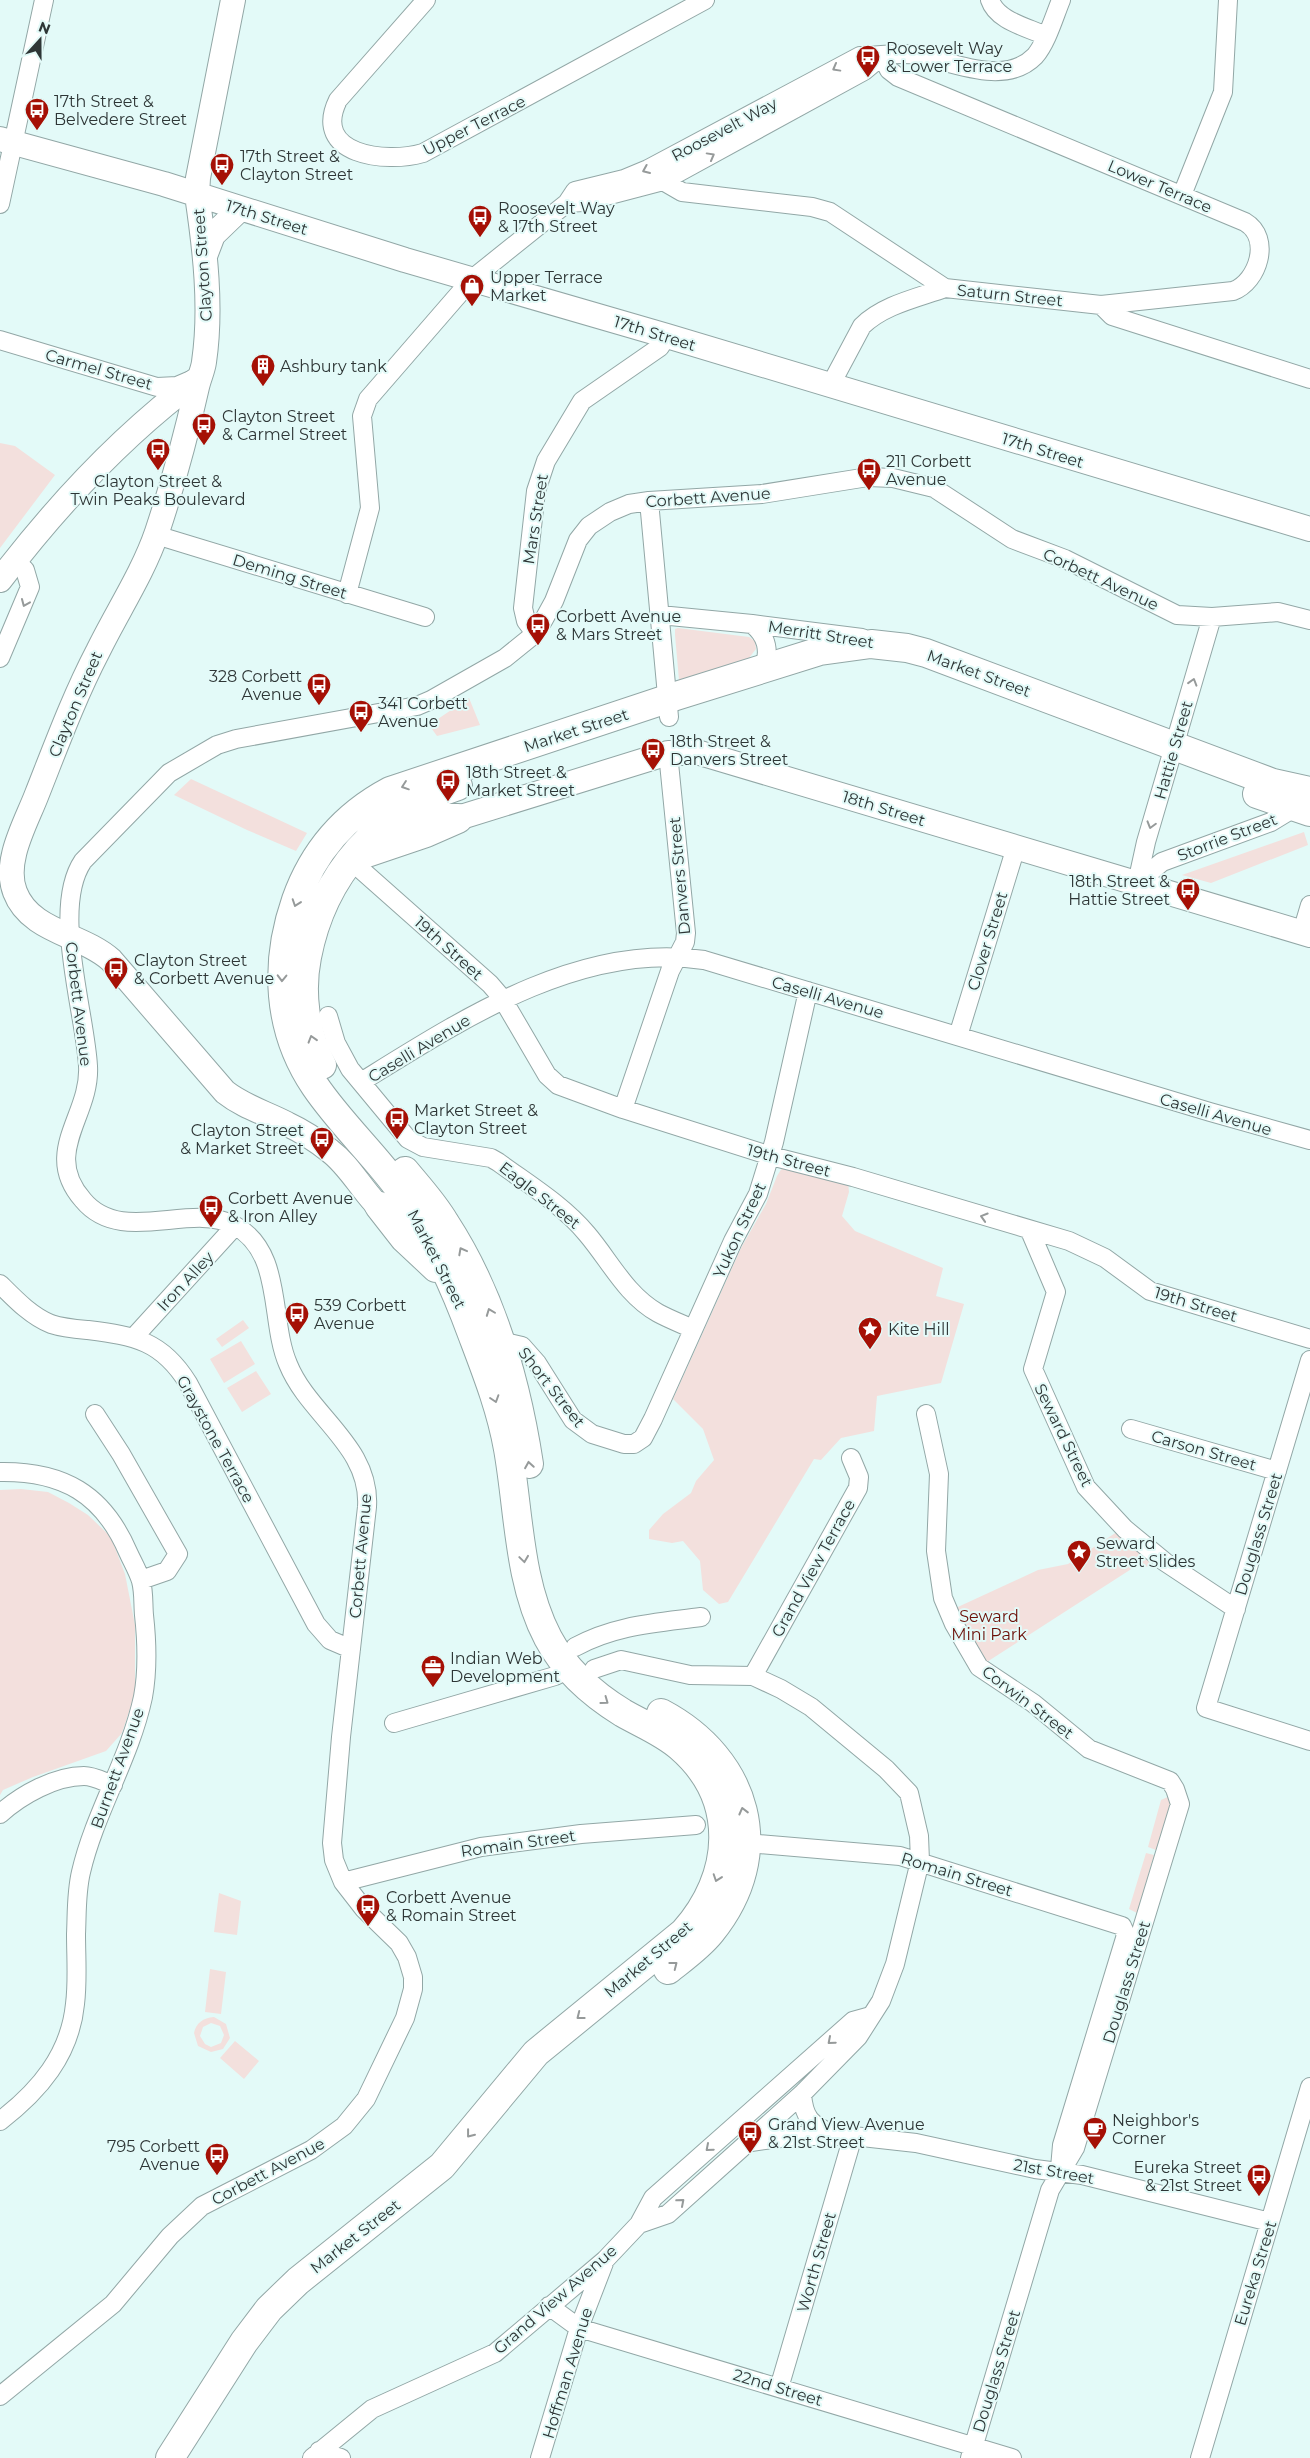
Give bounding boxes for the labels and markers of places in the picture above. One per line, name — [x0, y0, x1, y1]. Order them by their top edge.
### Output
place label: Roosevelt Way & Lower Terrace — [886, 39, 1012, 76]
bus stop icon: Roosevelt Way & Lower Terrace — [855, 44, 881, 78]
place label: 17th Street & Belvedere Street — [54, 92, 188, 129]
bus stop icon: 17th Street & Belvedere Street — [24, 97, 50, 131]
place label: 17th Street & Clayton Street — [240, 147, 354, 184]
bus stop icon: 17th Street & Clayton Street — [209, 152, 235, 186]
place label: Roosevelt Way & 17th Street — [498, 199, 615, 236]
bus stop icon: Roosevelt Way & 17th Street — [467, 204, 493, 238]
place label: Upper Terrace Market — [490, 268, 603, 305]
shop icon: Upper Terrace Market — [459, 273, 485, 307]
building icon: Ashbury tank — [250, 353, 276, 387]
place label: Ashbury tank — [280, 357, 387, 376]
place label: Clayton Street & Carmel Street — [222, 407, 348, 444]
bus stop icon: Clayton Street & Carmel Street — [191, 412, 217, 446]
bus stop icon: Clayton Street & Twin Peaks Boulevard — [145, 437, 171, 471]
place label: 211 Corbett Avenue — [886, 452, 972, 489]
bus stop icon: 211 Corbett Avenue — [856, 457, 882, 491]
place label: Clayton Street & Twin Peaks Boulevard — [71, 472, 246, 509]
place label: Corbett Avenue & Mars Street — [556, 607, 681, 644]
bus stop icon: Corbett Avenue & Mars Street — [525, 612, 551, 646]
place label: 328 Corbett Avenue — [209, 667, 302, 704]
bus stop icon: 328 Corbett Avenue — [306, 672, 332, 706]
place label: 341 Corbett Avenue — [378, 694, 468, 731]
bus stop icon: 341 Corbett Avenue — [348, 699, 374, 733]
place label: 18th Street & Danvers Street — [670, 732, 789, 769]
bus stop icon: 18th Street & Danvers Street — [640, 737, 666, 771]
place label: 18th Street & Market Street — [466, 763, 575, 800]
bus stop icon: 18th Street & Market Street — [435, 768, 461, 802]
place label: 18th Street & Hattie Street — [1068, 872, 1170, 909]
bus stop icon: 18th Street & Hattie Street — [1175, 877, 1201, 911]
place label: Clayton Street & Corbett Avenue — [134, 951, 274, 988]
bus stop icon: Clayton Street & Corbett Avenue — [103, 956, 129, 990]
place label: Market Street & Clayton Street — [414, 1101, 538, 1138]
bus stop icon: Market Street & Clayton Street — [384, 1106, 410, 1140]
place label: Clayton Street & Market Street — [180, 1121, 304, 1158]
bus stop icon: Clayton Street & Market Street — [309, 1126, 335, 1160]
place label: Corbett Avenue & Iron Alley — [228, 1189, 353, 1226]
bus stop icon: Corbett Avenue & Iron Alley — [198, 1194, 224, 1228]
place label: 539 Corbett Avenue — [314, 1296, 407, 1333]
bus stop icon: 539 Corbett Avenue — [284, 1301, 310, 1335]
place icon: Kite Hill — [857, 1316, 883, 1350]
place label: Kite Hill — [888, 1320, 950, 1339]
place label: Seward Street Slides — [1096, 1534, 1196, 1571]
place icon: Seward Street Slides — [1066, 1539, 1092, 1573]
place label: Indian Web Development — [450, 1649, 560, 1686]
office icon: Indian Web Development — [420, 1654, 446, 1688]
place label: Corbett Avenue & Romain Street — [386, 1888, 517, 1925]
bus stop icon: Corbett Avenue & Romain Street — [355, 1893, 381, 1927]
place label: Neighbor's Corner — [1112, 2111, 1199, 2148]
place label: Grand View Avenue & 21st Street — [768, 2115, 925, 2152]
cafe icon: Neighbor's Corner — [1082, 2116, 1108, 2150]
bus stop icon: Grand View Avenue & 21st Street — [737, 2120, 763, 2154]
place label: 795 Corbett Avenue — [107, 2137, 200, 2174]
bus stop icon: 795 Corbett Avenue — [204, 2142, 230, 2176]
place label: Eureka Street & 21st Street — [1133, 2158, 1243, 2195]
bus stop icon: Eureka Street & 21st Street — [1246, 2163, 1272, 2197]

